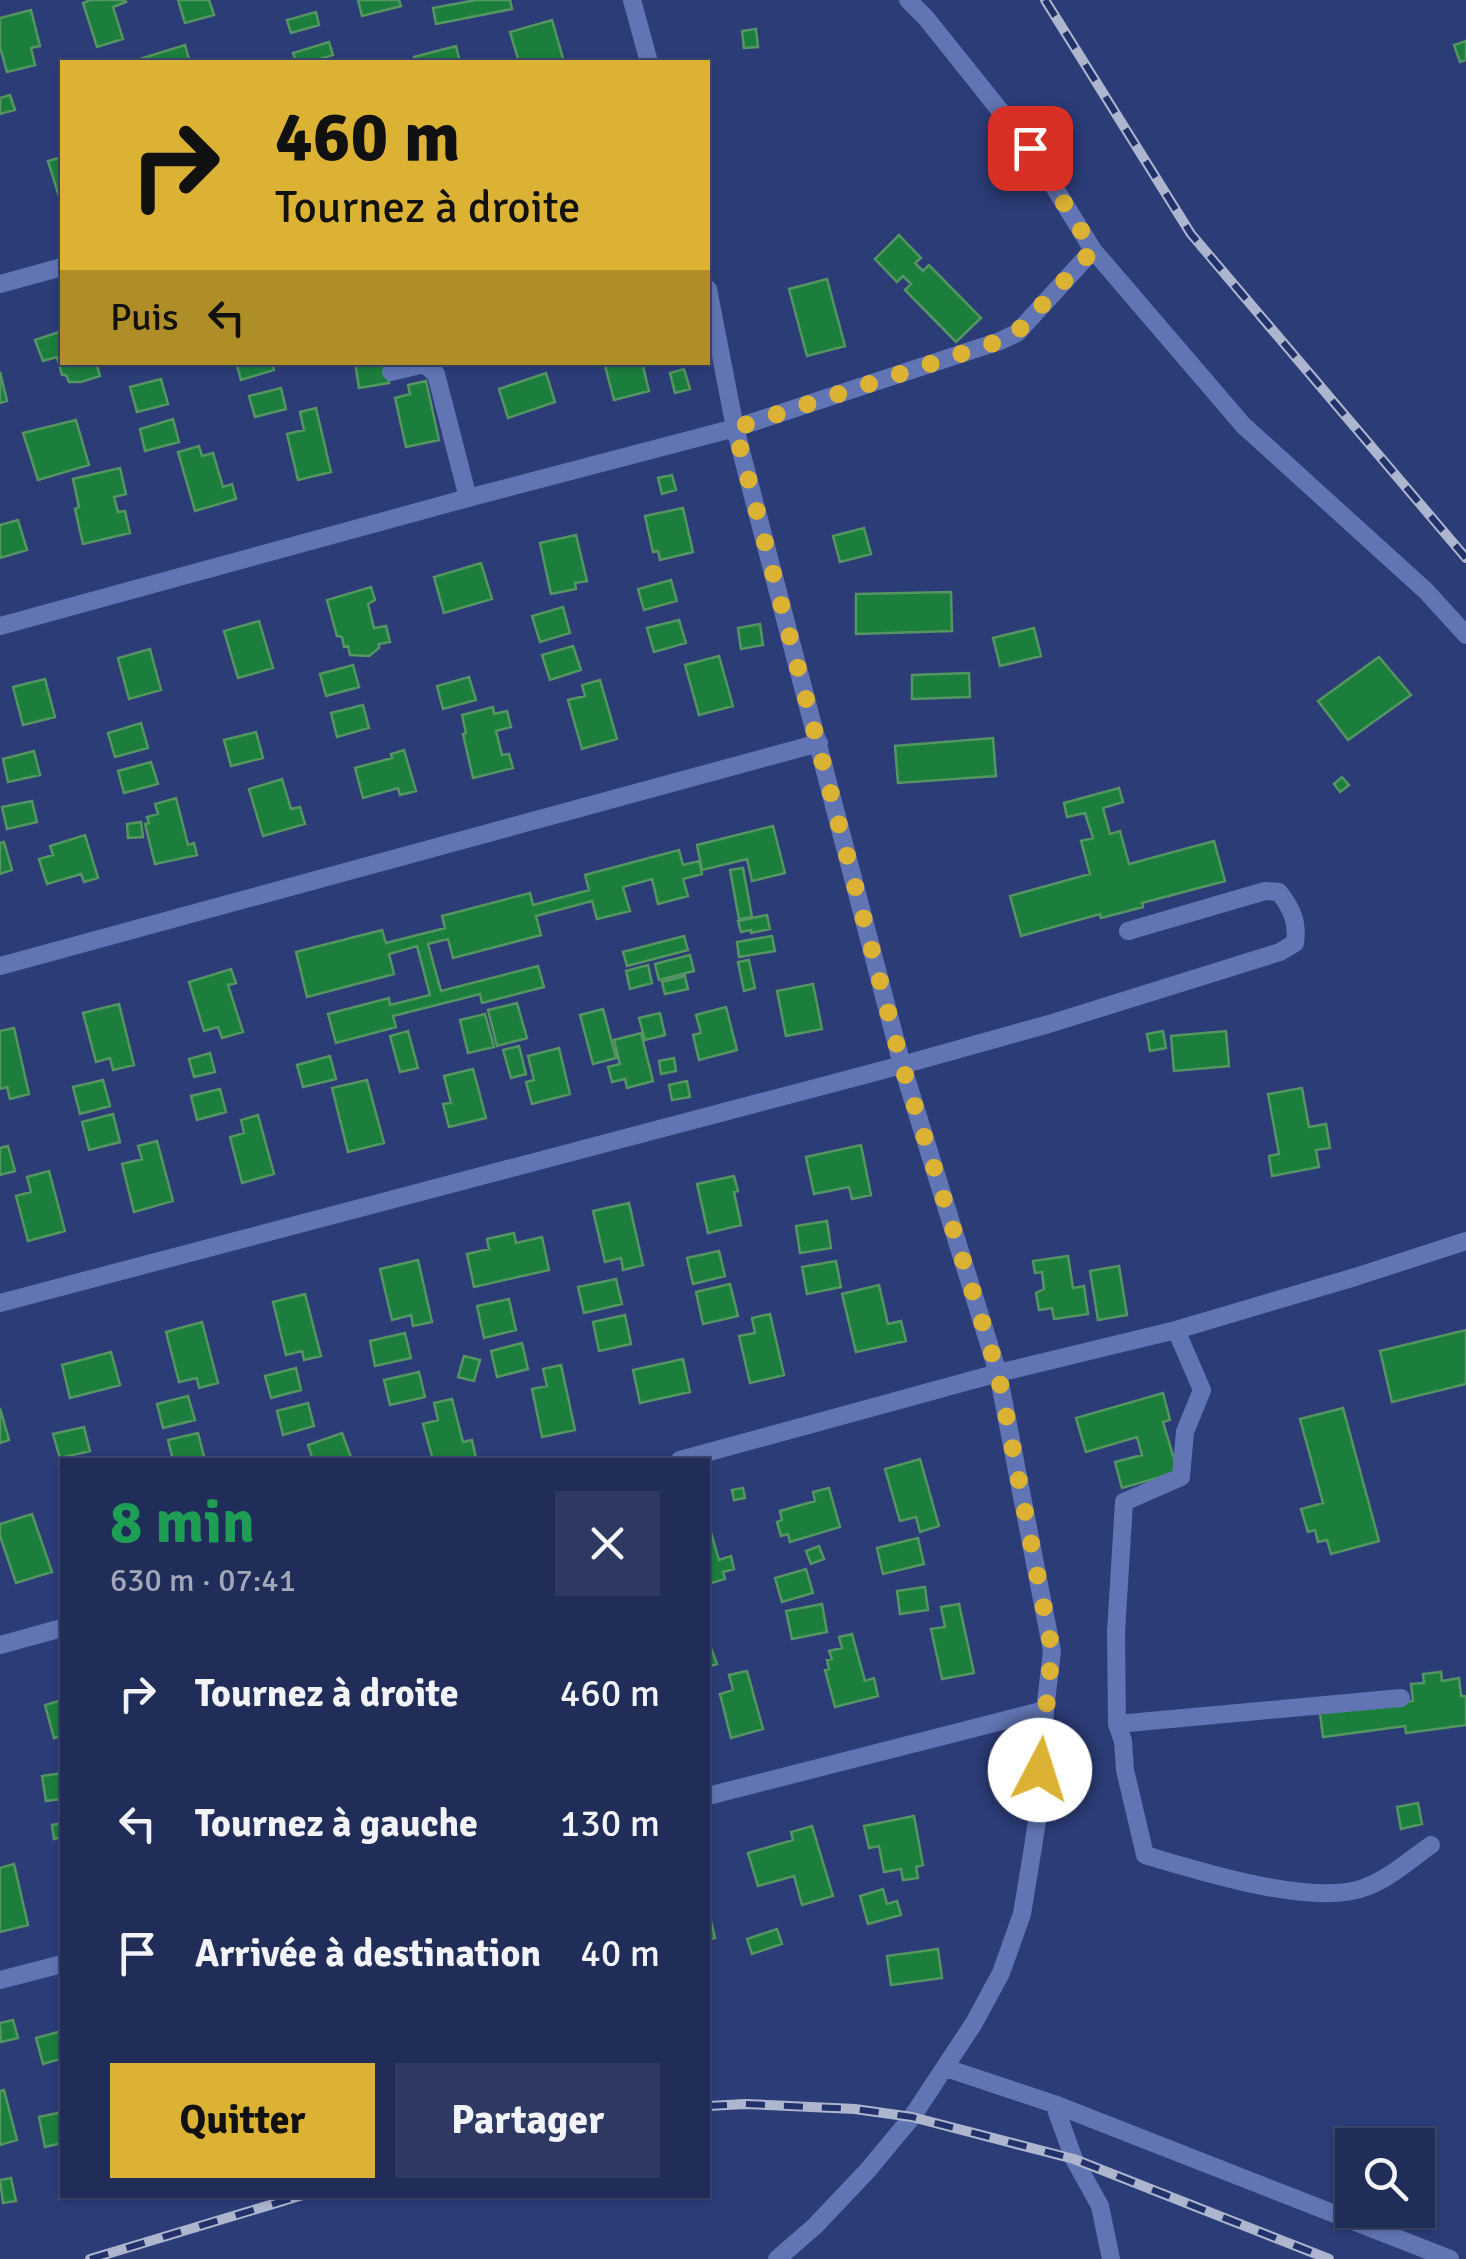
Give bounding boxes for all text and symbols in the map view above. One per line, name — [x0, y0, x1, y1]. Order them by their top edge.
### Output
text: 460 m — [275, 94, 460, 180]
icon: right — [110, 100, 240, 230]
pin — [988, 106, 1073, 191]
icon: arrive — [1003, 121, 1058, 176]
text: Tournez à droite — [275, 180, 581, 235]
icon: left — [199, 290, 254, 345]
text: Puis — [110, 294, 179, 341]
text: 8 min — [110, 1486, 255, 1560]
button: close — [555, 1491, 660, 1596]
text: 630 m · 07:41 — [110, 1561, 296, 1600]
icon: right — [110, 1666, 165, 1721]
text: Tournez à droite — [195, 1670, 459, 1717]
text: 460 m — [560, 1670, 660, 1717]
position arrow — [988, 1718, 1092, 1822]
icon: left — [110, 1796, 165, 1851]
text: Tournez à gauche — [195, 1800, 478, 1847]
text: 130 m — [560, 1800, 660, 1847]
icon: arrive — [110, 1926, 165, 1981]
text: Arrivée à destination — [195, 1930, 541, 1977]
text: 40 m — [580, 1930, 660, 1977]
button: Quitter — [110, 2063, 375, 2178]
button: Partager — [395, 2063, 660, 2178]
map controls — [1335, 2128, 1435, 2228]
button: search — [1335, 2128, 1435, 2228]

